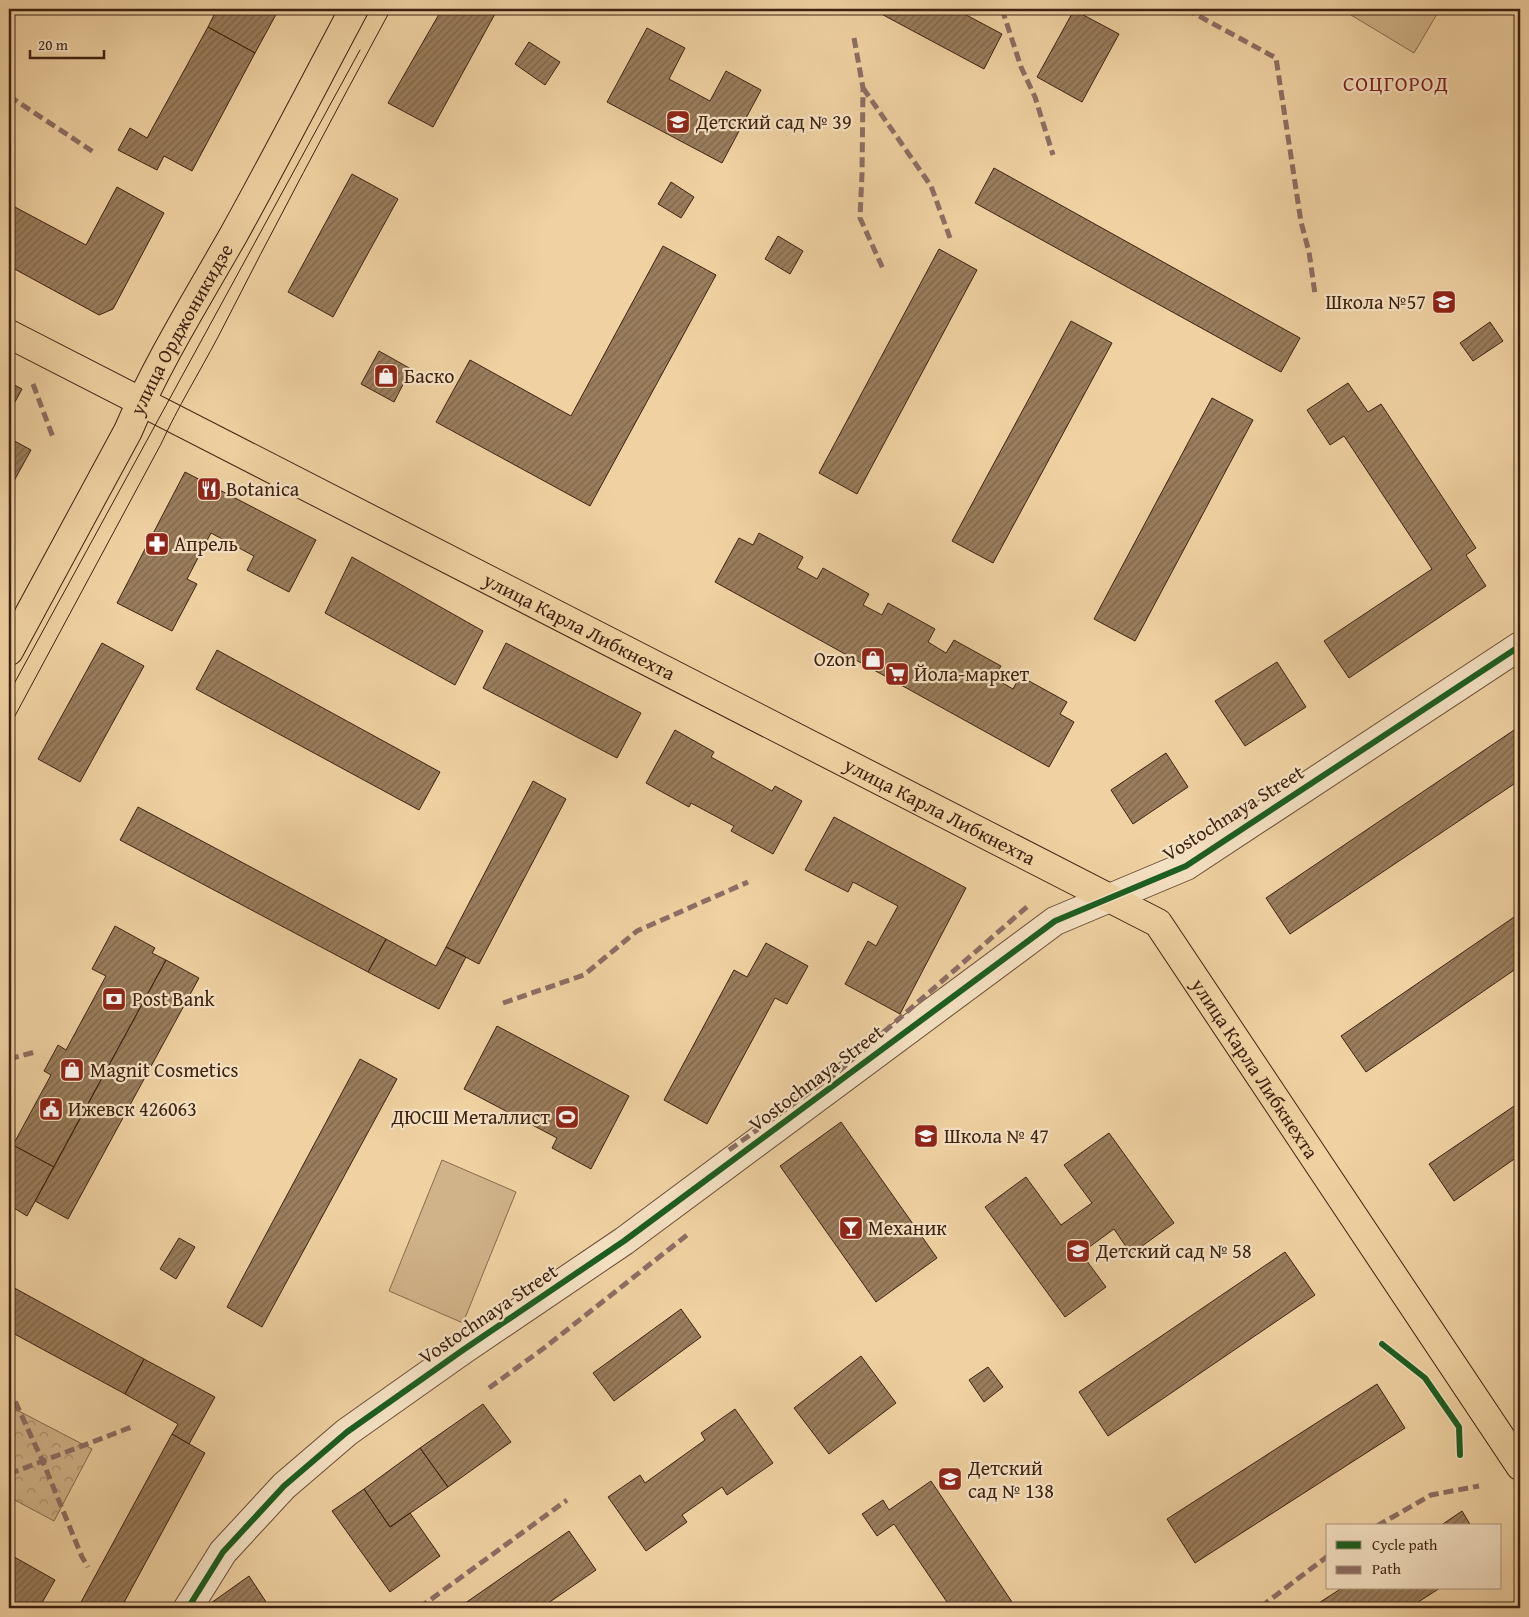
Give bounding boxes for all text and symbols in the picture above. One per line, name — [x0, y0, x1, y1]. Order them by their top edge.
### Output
scale bar — [30, 28, 104, 60]
text: 20 m — [38, 34, 69, 55]
district label: СОЦГОРОД — [1343, 68, 1449, 99]
place label: Детский сад № 39 — [695, 107, 852, 136]
school or university icon: Детский сад № 39 — [665, 109, 691, 135]
street label: улица Орджоникидзе — [122, 238, 240, 421]
place label: Школа №57 — [1326, 287, 1426, 316]
school or university icon: Школа №57 — [1431, 289, 1457, 315]
place label: Баско — [404, 361, 454, 390]
shop icon: Баско — [373, 363, 399, 389]
place label: Botanica — [226, 474, 300, 503]
restaurant icon: Botanica — [196, 476, 222, 502]
place label: Апрель — [174, 529, 238, 558]
pharmacy icon: Апрель — [144, 531, 170, 557]
street label: улица Карла Либкнехта — [478, 564, 681, 687]
place label: Ozon — [814, 644, 856, 673]
shop icon: Ozon — [860, 646, 886, 672]
place label: Йола-маркет — [914, 659, 1030, 688]
supermarket icon: Йола-маркет — [884, 661, 910, 687]
street label: улица Карла Либкнехта — [838, 749, 1041, 872]
street label: Vostochnaya Street — [1156, 757, 1309, 868]
street label: улица Карла Либкнехта — [1184, 971, 1326, 1165]
place label: Post Bank — [132, 984, 215, 1013]
bank icon: Post Bank — [101, 986, 127, 1012]
street label: Vostochnaya Street — [742, 1017, 889, 1138]
place label: Magnit Cosmetics — [90, 1055, 238, 1084]
shop icon: Magnit Cosmetics — [59, 1057, 85, 1083]
place label: Ижевск 426063 — [68, 1094, 197, 1123]
public building icon: Ижевск 426063 — [38, 1096, 64, 1122]
place label: ДЮСШ Металлист — [390, 1102, 550, 1131]
sports icon: ДЮСШ Металлист — [554, 1104, 580, 1130]
place label: Школа № 47 — [944, 1121, 1049, 1150]
school or university icon: Школа № 47 — [913, 1123, 939, 1149]
place label: Механик — [868, 1213, 947, 1242]
bar icon: Механик — [838, 1215, 864, 1241]
place label: Детский сад № 58 — [1095, 1236, 1252, 1265]
school or university icon: Детский сад № 58 — [1065, 1238, 1091, 1264]
street label: Vostochnaya Street — [412, 1256, 563, 1371]
place label: Детский сад № 138 — [967, 1453, 1054, 1505]
school or university icon: Детский сад № 138 — [937, 1466, 963, 1492]
legend — [1326, 1524, 1502, 1590]
text: Cycle path — [1372, 1534, 1438, 1555]
text: Path — [1372, 1558, 1401, 1579]

